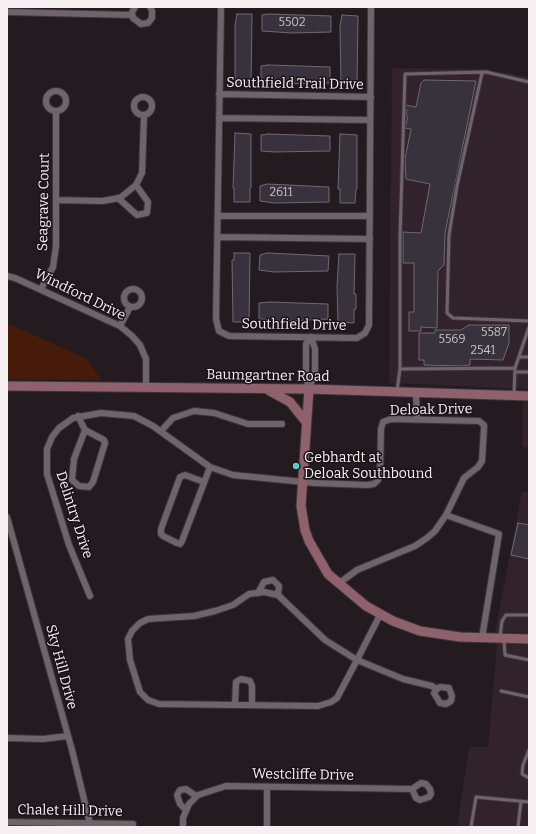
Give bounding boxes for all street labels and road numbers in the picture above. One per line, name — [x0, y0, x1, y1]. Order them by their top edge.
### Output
street label: Southfield Trail Drive — [226, 74, 364, 94]
street label: Seagrave Court — [35, 153, 53, 251]
street label: Windford Drive — [32, 266, 128, 324]
street label: Southfield Drive — [241, 316, 347, 334]
street label: Baumgartner Road — [206, 367, 330, 385]
street label: Deloak Drive — [390, 401, 472, 419]
street label: Delintry Drive — [52, 469, 96, 561]
street label: Sky Hill Drive — [42, 623, 80, 711]
street label: Westcliffe Drive — [252, 766, 354, 784]
street label: Chalet Hill Drive — [17, 802, 123, 820]

